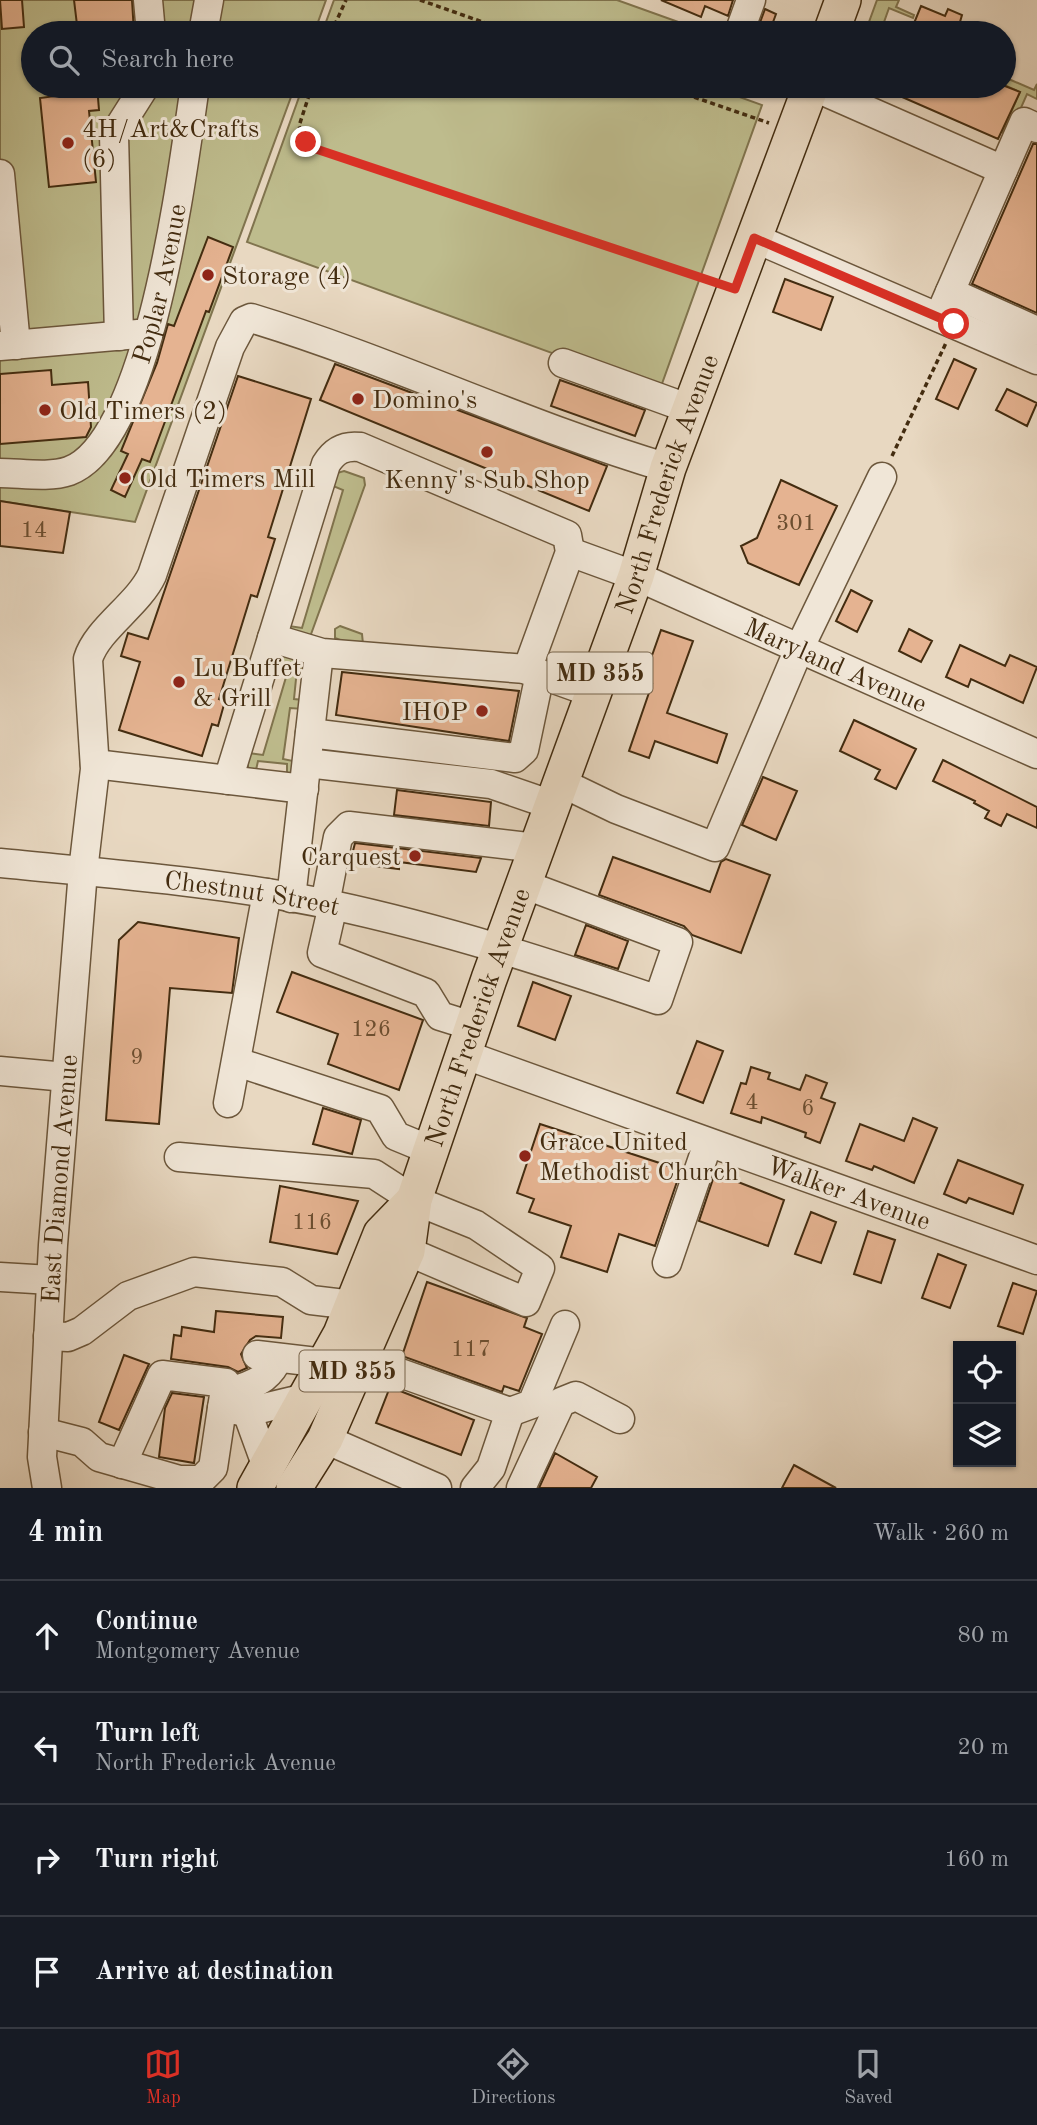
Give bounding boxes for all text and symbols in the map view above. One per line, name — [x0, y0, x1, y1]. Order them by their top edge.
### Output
search box — [21, 21, 1016, 98]
icon: search — [45, 41, 83, 79]
text: Search here — [101, 47, 234, 73]
place label: 4H/Art&Crafts (6) — [82, 117, 259, 173]
route end — [290, 126, 321, 157]
marker: 4H/Art&Crafts (6) — [60, 135, 76, 151]
street label: Poplar Avenue — [129, 202, 192, 367]
place label: Storage (4) — [222, 264, 351, 290]
marker: Storage (4) — [200, 267, 216, 283]
route start — [938, 308, 969, 339]
street label: North Frederick Avenue — [612, 351, 724, 618]
place label: Domino's — [372, 388, 477, 414]
marker: Domino's — [350, 391, 366, 407]
place label: Old Timers (2) — [59, 399, 227, 425]
marker: Old Timers (2) — [37, 402, 53, 418]
marker: Kenny's Sub Shop — [479, 444, 495, 460]
place label: Old Timers Mill — [139, 467, 315, 493]
place label: Kenny's Sub Shop — [384, 468, 590, 494]
marker: Old Timers Mill — [117, 470, 133, 486]
house number: 301 — [776, 512, 816, 535]
house number: 14 — [21, 519, 47, 542]
street label: Maryland Avenue — [740, 615, 930, 718]
road number: MD 355 — [548, 652, 652, 694]
place label: Lu Buffet & Grill — [193, 656, 302, 712]
marker: Lu Buffet & Grill — [171, 674, 187, 690]
place label: IHOP — [401, 700, 468, 726]
marker: IHOP — [474, 703, 490, 719]
place label: Carquest — [301, 845, 401, 871]
marker: Carquest — [407, 848, 423, 864]
street label: Chestnut Street — [163, 868, 342, 921]
street label: North Frederick Avenue — [422, 885, 536, 1151]
house number: 126 — [351, 1018, 391, 1041]
house number: 9 — [130, 1046, 144, 1069]
street label: East Diamond Avenue — [39, 1054, 83, 1304]
house number: 4 — [745, 1091, 759, 1114]
house number: 6 — [801, 1097, 815, 1120]
place label: Grace United Methodist Church — [539, 1130, 739, 1186]
marker: Grace United Methodist Church — [517, 1148, 533, 1164]
street label: Walker Avenue — [763, 1153, 933, 1236]
house number: 116 — [292, 1211, 332, 1234]
house number: 117 — [451, 1338, 491, 1361]
map controls — [953, 1341, 1016, 1467]
button: locate — [953, 1341, 1016, 1404]
road number: MD 355 — [300, 1350, 404, 1392]
button: layers — [953, 1404, 1016, 1467]
text: 4 min — [28, 1518, 103, 1548]
text: Walk · 260 m — [873, 1522, 1009, 1545]
text: Continue — [95, 1609, 198, 1635]
icon: ahead — [28, 1617, 66, 1655]
text: 80 m — [958, 1624, 1009, 1647]
text: Montgomery Avenue — [95, 1640, 300, 1663]
text: Turn left — [95, 1721, 200, 1747]
icon: left — [28, 1729, 66, 1767]
text: 20 m — [958, 1736, 1009, 1759]
text: North Frederick Avenue — [95, 1752, 336, 1775]
icon: right — [28, 1841, 66, 1879]
text: Turn right — [95, 1847, 218, 1873]
text: 160 m — [944, 1848, 1009, 1871]
icon: arrive — [28, 1953, 66, 1991]
text: Arrive at destination — [95, 1959, 334, 1985]
tab: Map — [144, 2045, 182, 2110]
tab: Directions — [471, 2045, 556, 2110]
tab: Saved — [844, 2045, 893, 2110]

